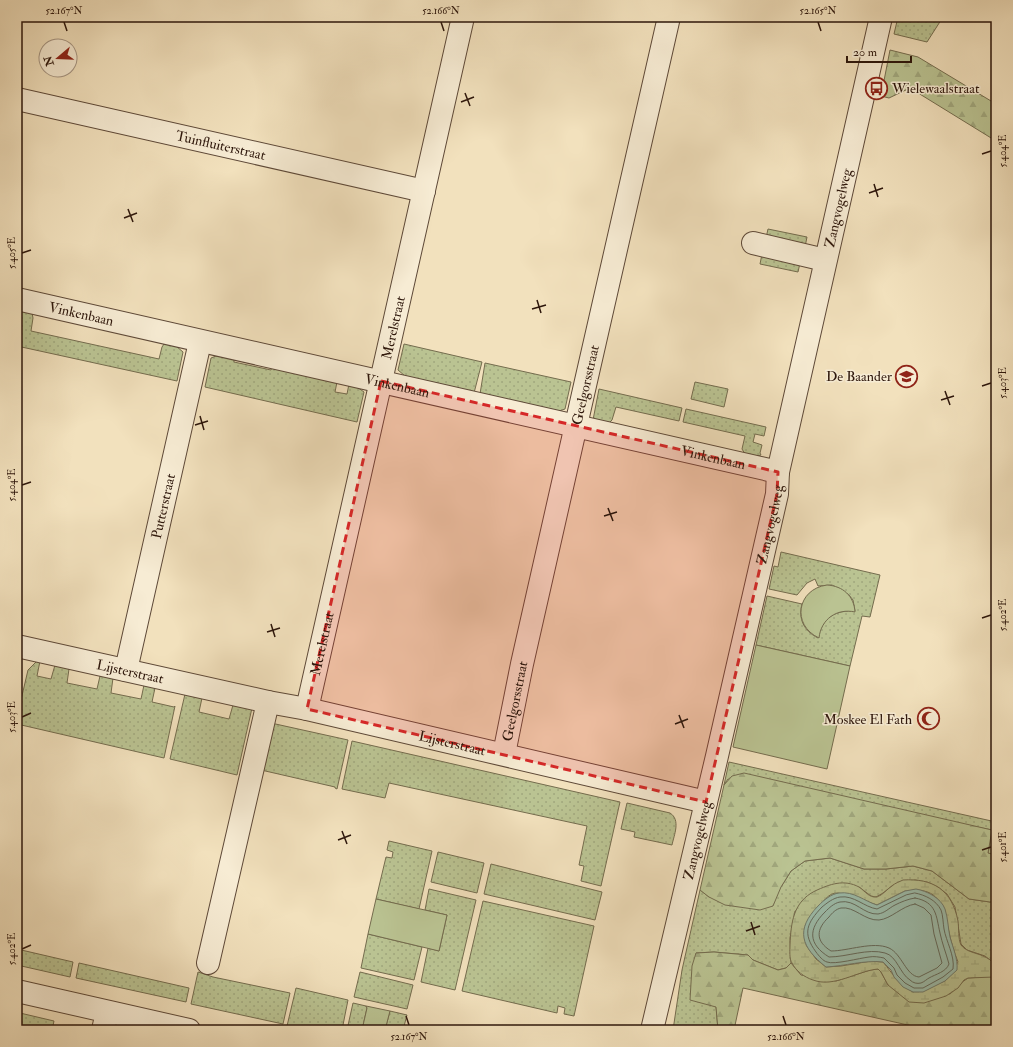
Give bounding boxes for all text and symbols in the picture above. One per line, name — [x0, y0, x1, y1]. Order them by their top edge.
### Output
text: 52.167°N — [45, 5, 83, 17]
text: 52.166°N — [422, 5, 460, 17]
text: 52.165°N — [800, 5, 836, 17]
north arrow — [38, 38, 78, 78]
scale bar — [847, 38, 911, 64]
text: 20 m — [853, 45, 878, 60]
text: N — [41, 53, 57, 69]
bus stop icon: Wielewaalstraat — [864, 75, 890, 101]
place label: Wielewaalstraat — [891, 80, 980, 97]
street label: Tuinfluiterstraat — [174, 127, 268, 164]
text: 5.404°E — [997, 135, 1009, 167]
street label: Zangvogelweg — [821, 166, 856, 249]
text: 5.405°E — [6, 237, 18, 269]
street label: Merelstraat — [378, 294, 409, 361]
street label: Vinkenbaan — [47, 299, 115, 330]
street label: Geelgorsstraat — [568, 343, 603, 427]
school or university icon: De Baander — [894, 363, 920, 389]
text: 5.403°E — [997, 367, 1009, 399]
place label: De Baander — [826, 368, 893, 385]
street label: Vinkenbaan — [363, 370, 431, 402]
street label: Vinkenbaan — [679, 442, 747, 473]
text: 5.404°E — [6, 469, 18, 501]
street label: Putterstraat — [148, 472, 179, 540]
street label: Zangvogelweg — [753, 484, 786, 566]
text: 5.402°E — [997, 599, 1009, 631]
street label: Merelstraat — [307, 610, 338, 677]
street label: Lijsterstraat — [95, 656, 166, 688]
street label: Geelgorsstraat — [499, 659, 532, 743]
text: 5.403°E — [6, 701, 18, 733]
mosque icon: Moskee El Fath — [915, 706, 941, 732]
place label: Moskee El Fath — [823, 711, 913, 728]
street label: Lijsterstraat — [417, 727, 488, 759]
street label: Zangvogelweg — [680, 798, 715, 882]
text: 5.401°E — [997, 831, 1009, 863]
text: 5.402°E — [6, 933, 18, 965]
text: 52.167°N — [390, 1031, 428, 1043]
text: 52.166°N — [767, 1031, 805, 1043]

